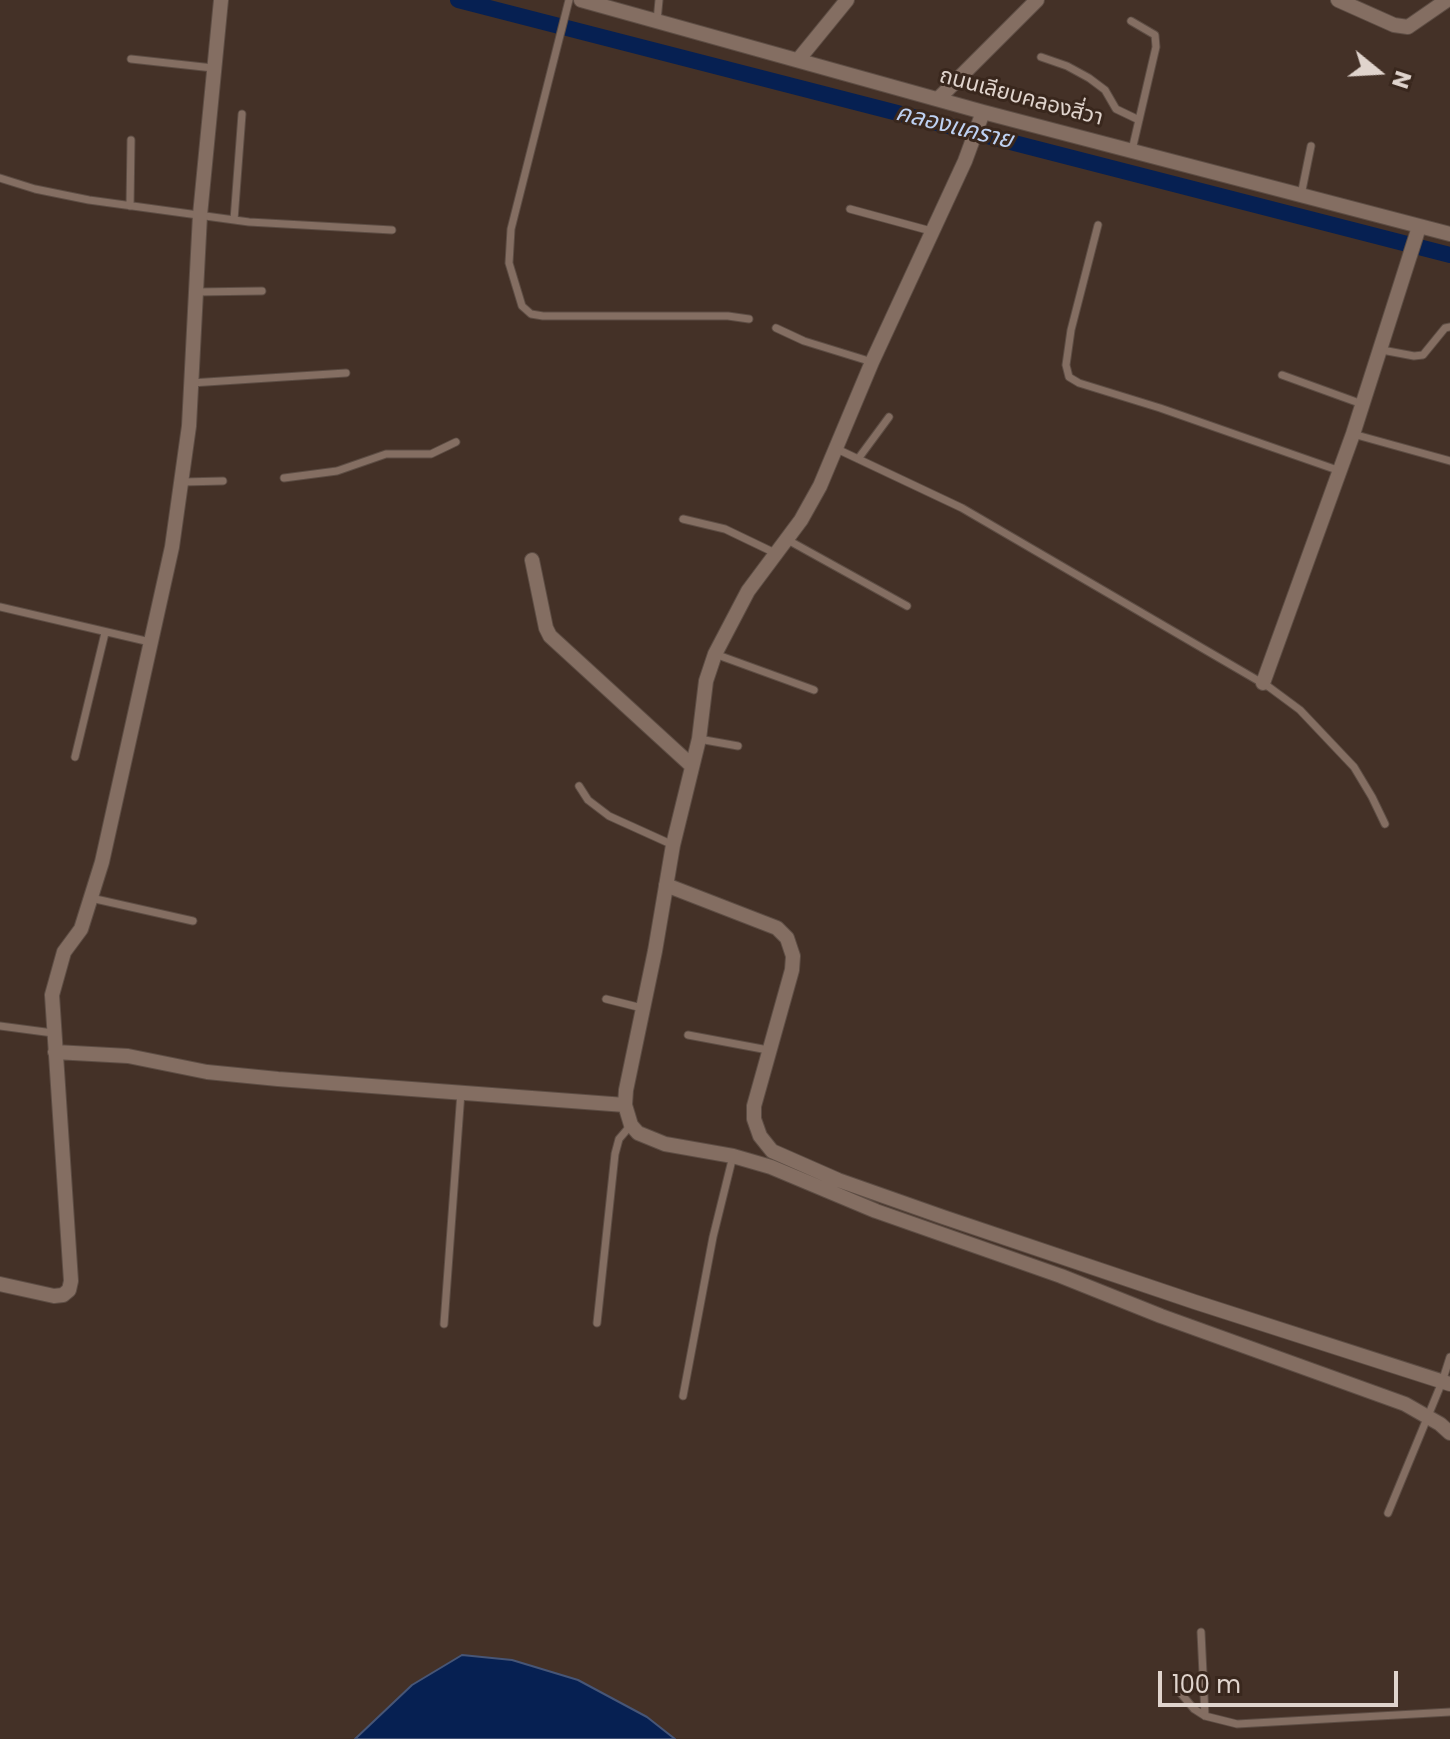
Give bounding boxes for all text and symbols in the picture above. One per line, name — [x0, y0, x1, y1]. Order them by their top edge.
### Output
north arrow — [1338, 32, 1418, 112]
street label: ถนนเลียบคลองสี่วา — [936, 63, 1106, 133]
text: N — [1384, 67, 1419, 92]
water label: คลองเเคราย — [893, 100, 1015, 156]
scale bar — [1162, 1655, 1402, 1705]
text: 100 m — [1172, 1668, 1241, 1701]

